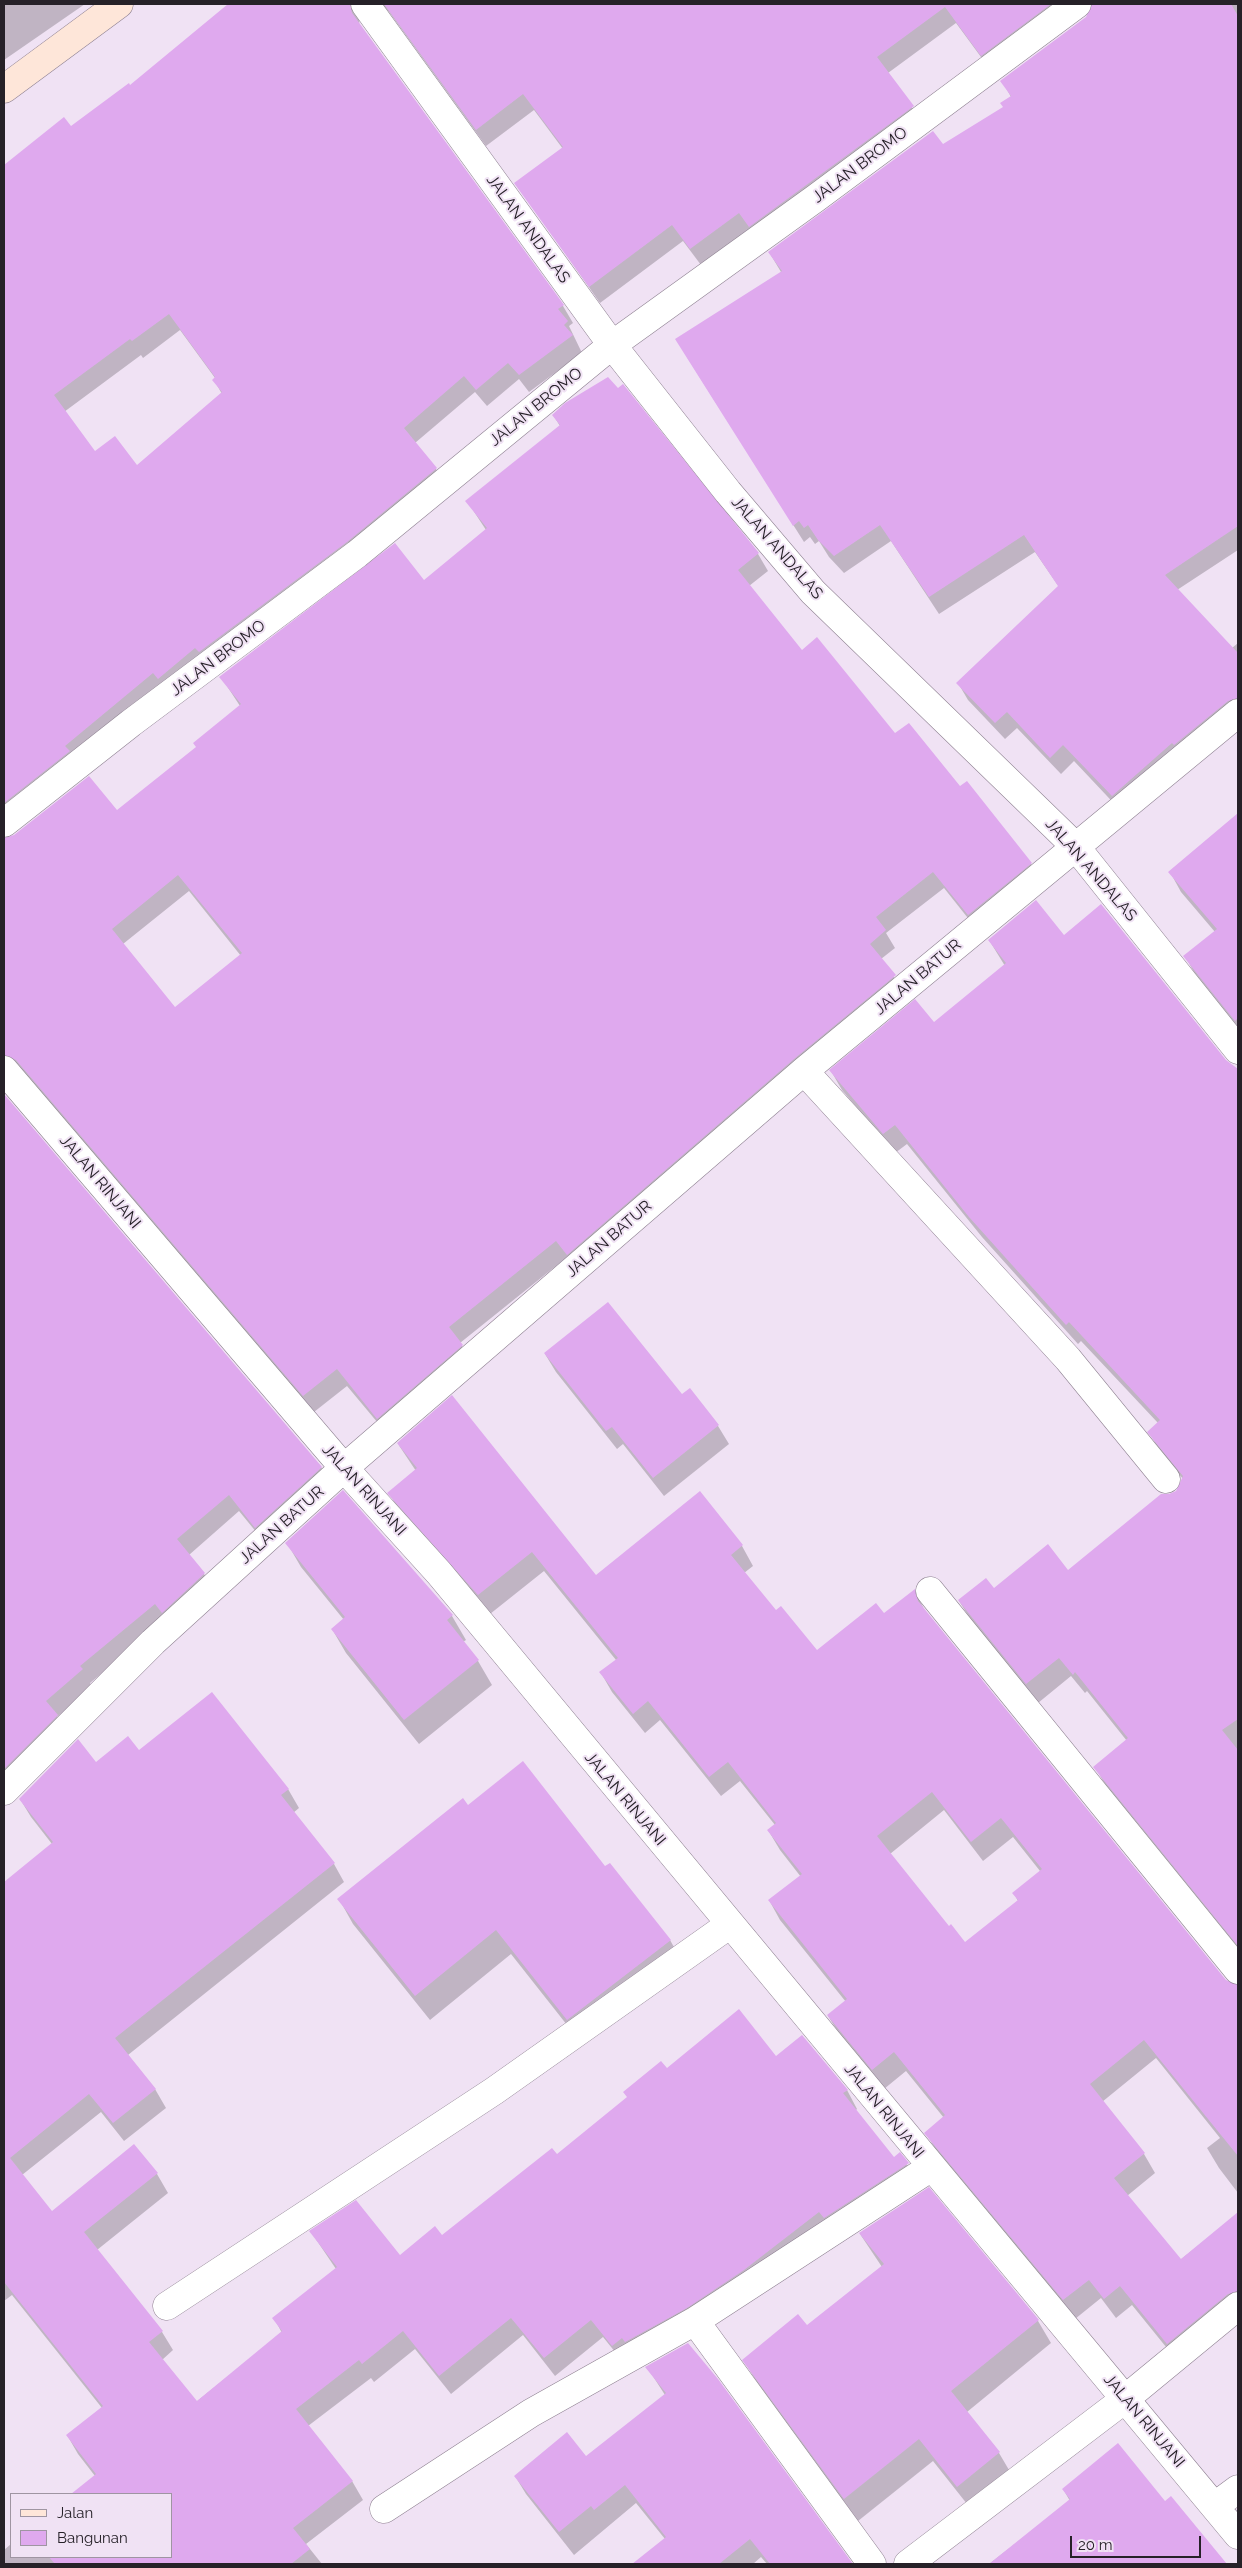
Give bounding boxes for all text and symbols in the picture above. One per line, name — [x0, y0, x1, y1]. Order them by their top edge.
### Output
street label: JALAN BROMO — [809, 123, 911, 207]
street label: JALAN ANDALAS — [482, 171, 574, 287]
street label: JALAN BROMO — [486, 364, 586, 450]
street label: JALAN ANDALAS — [727, 493, 827, 603]
street label: JALAN BROMO — [167, 616, 269, 700]
street label: JALAN ANDALAS — [1041, 815, 1141, 925]
street label: JALAN BATUR — [871, 935, 965, 1019]
street label: JALAN RINJANI — [55, 1131, 145, 1233]
street label: JALAN BATUR — [562, 1197, 656, 1281]
street label: JALAN RINJANI — [318, 1440, 410, 1540]
street label: JALAN BATUR — [236, 1482, 328, 1568]
street label: JALAN RINJANI — [580, 1748, 670, 1850]
street label: JALAN RINJANI — [840, 2060, 928, 2162]
street label: JALAN RINJANI — [1099, 2370, 1189, 2472]
legend — [10, 2493, 172, 2558]
text: Jalan — [57, 2504, 93, 2522]
scale bar — [1072, 2526, 1203, 2558]
text: Bangunan — [57, 2529, 128, 2547]
text: 20 m — [1078, 2536, 1113, 2554]

